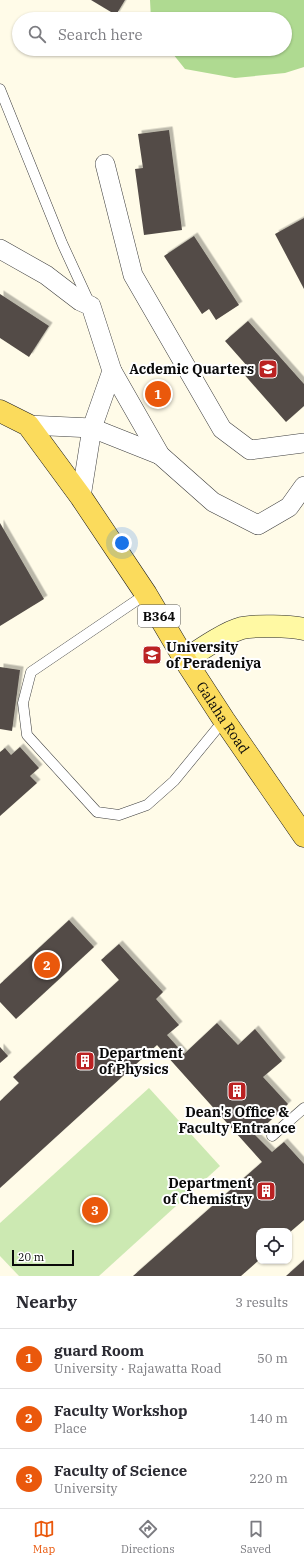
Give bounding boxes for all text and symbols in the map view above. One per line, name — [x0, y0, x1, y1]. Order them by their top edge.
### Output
search box — [12, 12, 292, 56]
icon: search — [26, 23, 48, 45]
text: Search here — [58, 25, 143, 44]
school or university icon: Acdemic Quarters — [257, 358, 279, 380]
place label: Acdemic Quarters — [129, 360, 254, 378]
pin: 1 — [145, 379, 171, 409]
your location — [112, 533, 132, 553]
road number: B364 — [138, 605, 180, 627]
place label: University of Peradeniya — [166, 638, 261, 672]
school or university icon: University of Peradeniya — [141, 644, 163, 666]
street label: Galaha Road — [192, 678, 254, 757]
pin: 2 — [34, 950, 60, 980]
place label: Department of Physics — [99, 1044, 183, 1078]
building icon: Department of Physics — [74, 1050, 96, 1072]
building icon: Dean's Office & Faculty Entrance — [226, 1080, 248, 1102]
place label: Dean's Office & Faculty Entrance — [178, 1103, 296, 1137]
place label: Department of Chemistry — [163, 1174, 252, 1208]
building icon: Department of Chemistry — [255, 1180, 277, 1202]
pin: 3 — [82, 1195, 108, 1225]
map controls — [256, 1228, 292, 1264]
button: locate — [256, 1228, 292, 1264]
scale bar — [12, 1248, 74, 1267]
text: 20 m — [18, 1250, 44, 1264]
text: Nearby — [16, 1291, 77, 1313]
text: 3 results — [235, 1294, 288, 1311]
text: guard Room — [54, 1341, 144, 1360]
text: 1 — [25, 1350, 33, 1367]
text: 50 m — [257, 1350, 288, 1367]
text: University · Rajawatta Road — [54, 1360, 222, 1377]
text: Faculty Workshop — [54, 1401, 188, 1420]
text: 2 — [25, 1410, 33, 1427]
text: 140 m — [249, 1410, 288, 1427]
text: Place — [54, 1420, 87, 1437]
text: Faculty of Science — [54, 1461, 187, 1480]
text: 3 — [25, 1470, 33, 1487]
text: 220 m — [249, 1470, 288, 1487]
text: University — [54, 1480, 117, 1497]
tab: Map — [33, 1518, 55, 1556]
tab: Directions — [121, 1518, 175, 1556]
tab: Saved — [240, 1518, 271, 1556]

